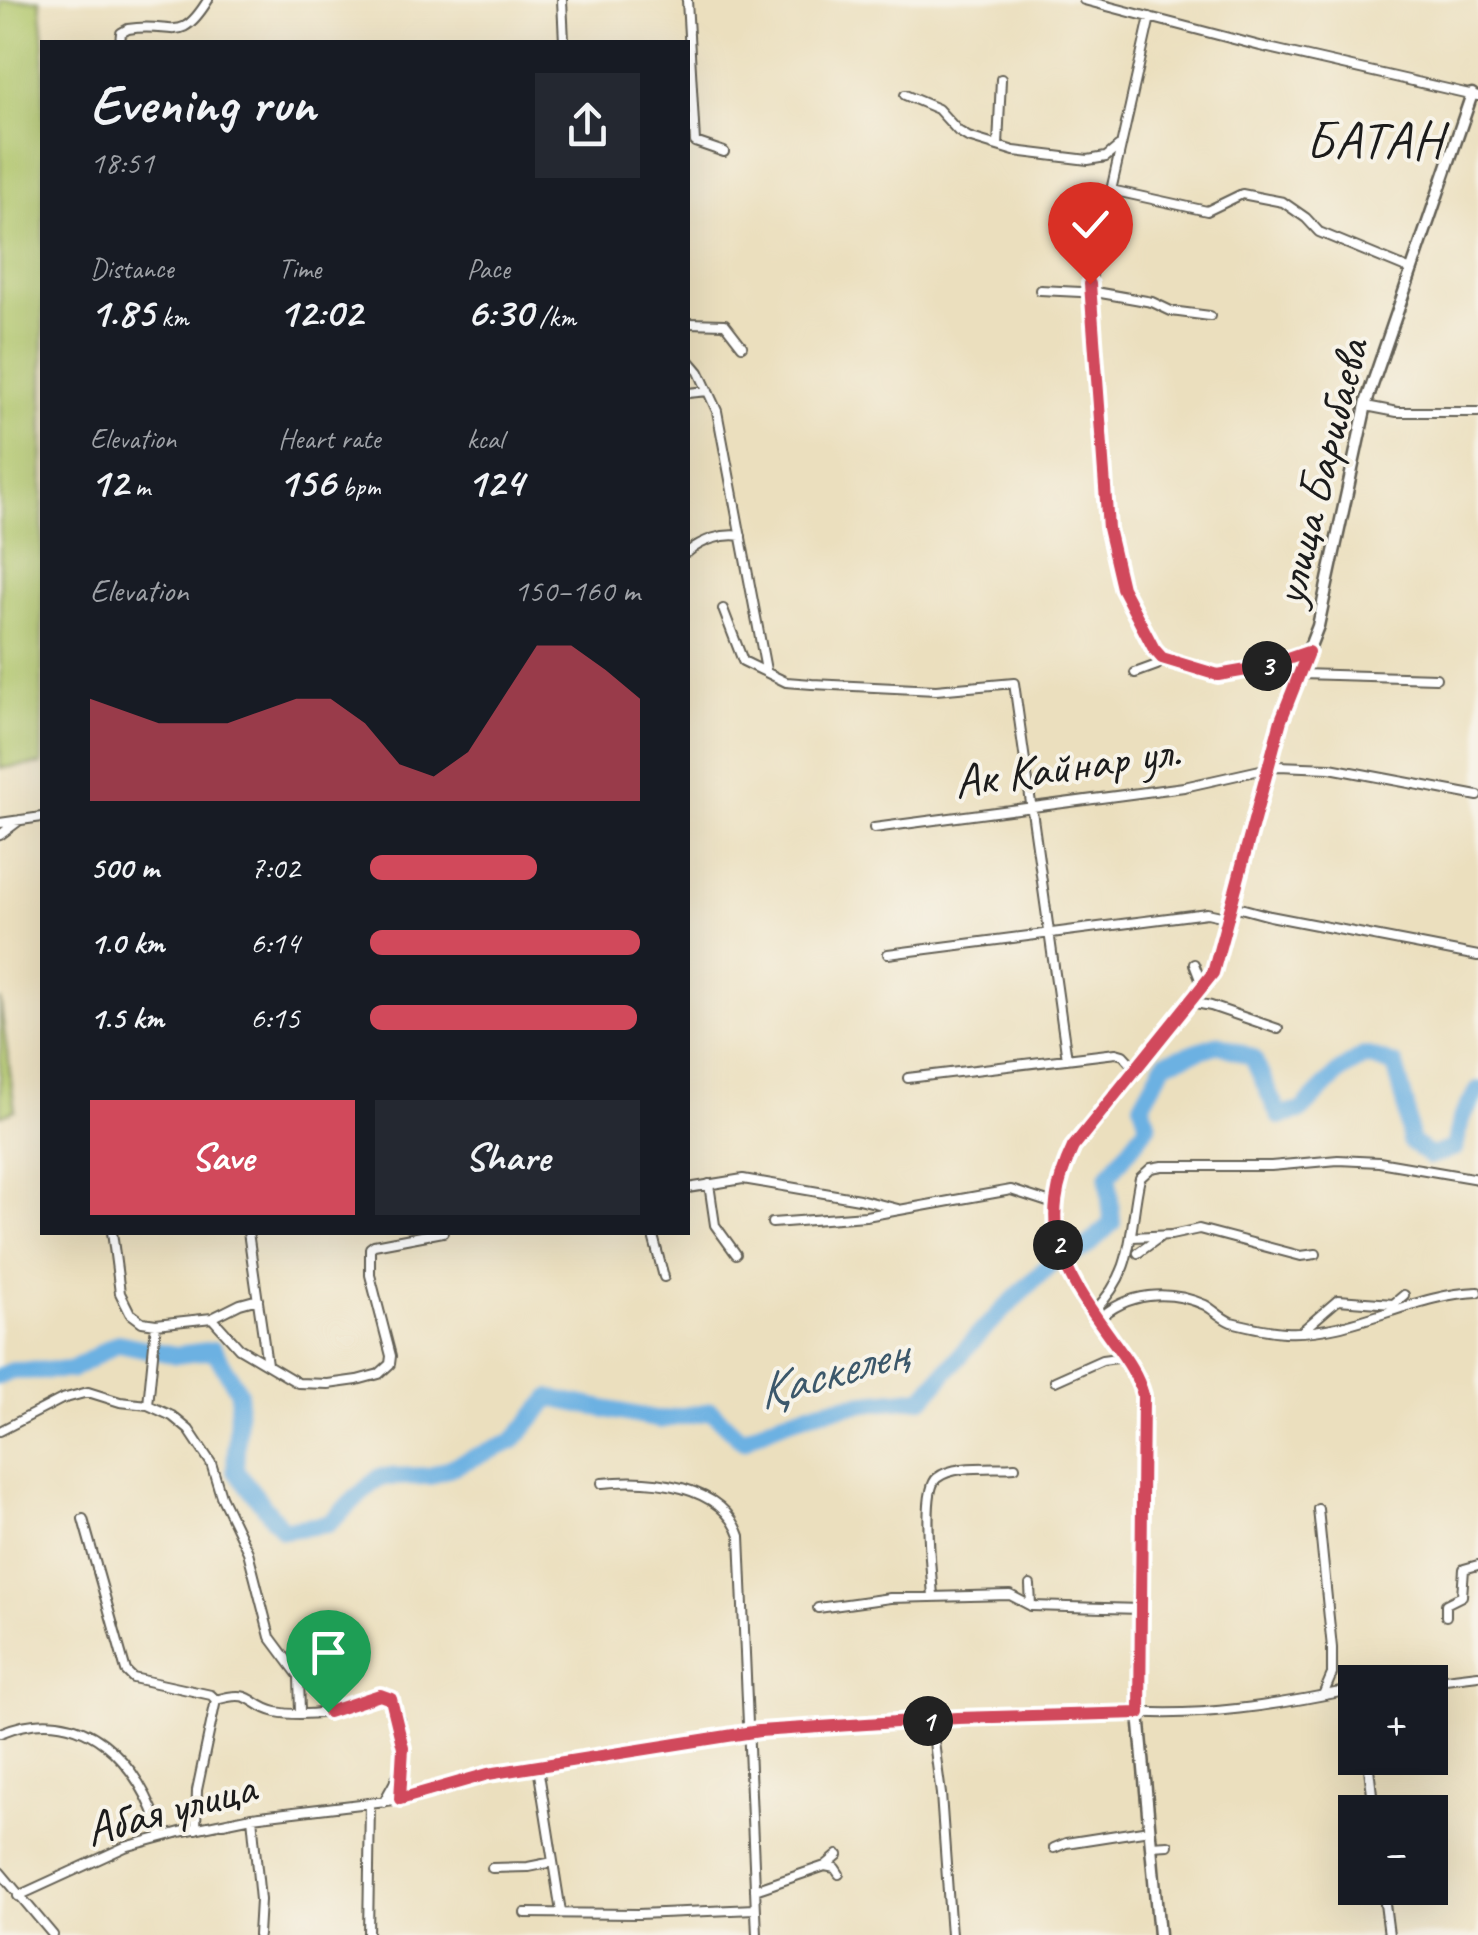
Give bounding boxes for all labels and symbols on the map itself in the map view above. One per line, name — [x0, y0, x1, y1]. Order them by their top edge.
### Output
district label: БАТАН — [1306, 107, 1450, 173]
pin — [1048, 182, 1133, 285]
street label: улица Барибаева — [1257, 330, 1383, 614]
pin: 3 — [1242, 641, 1292, 691]
street label: Ак Кайнар ул. — [950, 720, 1184, 812]
pin: 2 — [1033, 1220, 1083, 1270]
water label: Қаскелең — [749, 1319, 920, 1423]
pin — [286, 1610, 371, 1713]
pin: 1 — [903, 1696, 953, 1746]
street label: Абая улица — [79, 1756, 264, 1859]

